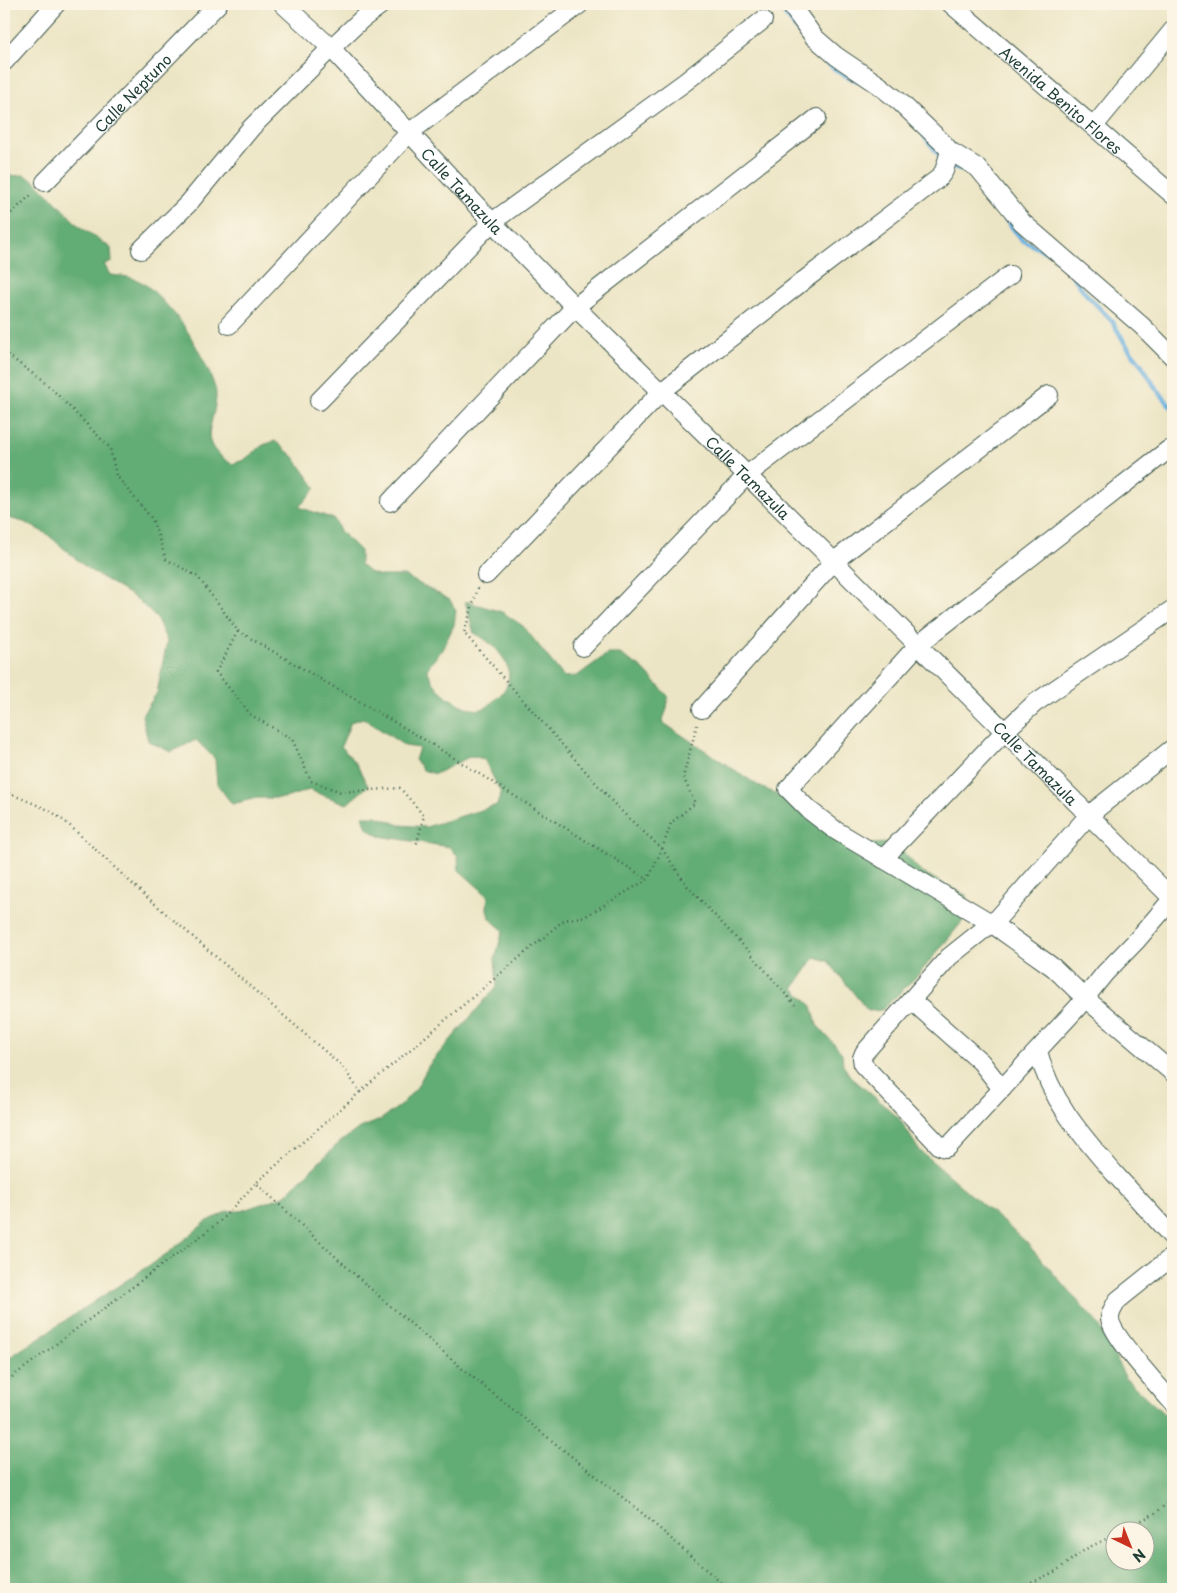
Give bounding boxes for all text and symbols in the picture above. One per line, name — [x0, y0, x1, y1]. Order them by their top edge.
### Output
street label: Avenida Benito Flores — [995, 40, 1128, 159]
street label: Calle Neptuno — [88, 48, 176, 137]
street label: Calle Tamazula — [417, 142, 509, 239]
street label: Calle Tamazula — [701, 430, 797, 525]
street label: Calle Tamazula — [988, 715, 1084, 810]
north arrow — [1104, 1520, 1154, 1570]
text: N — [1128, 1544, 1150, 1567]

